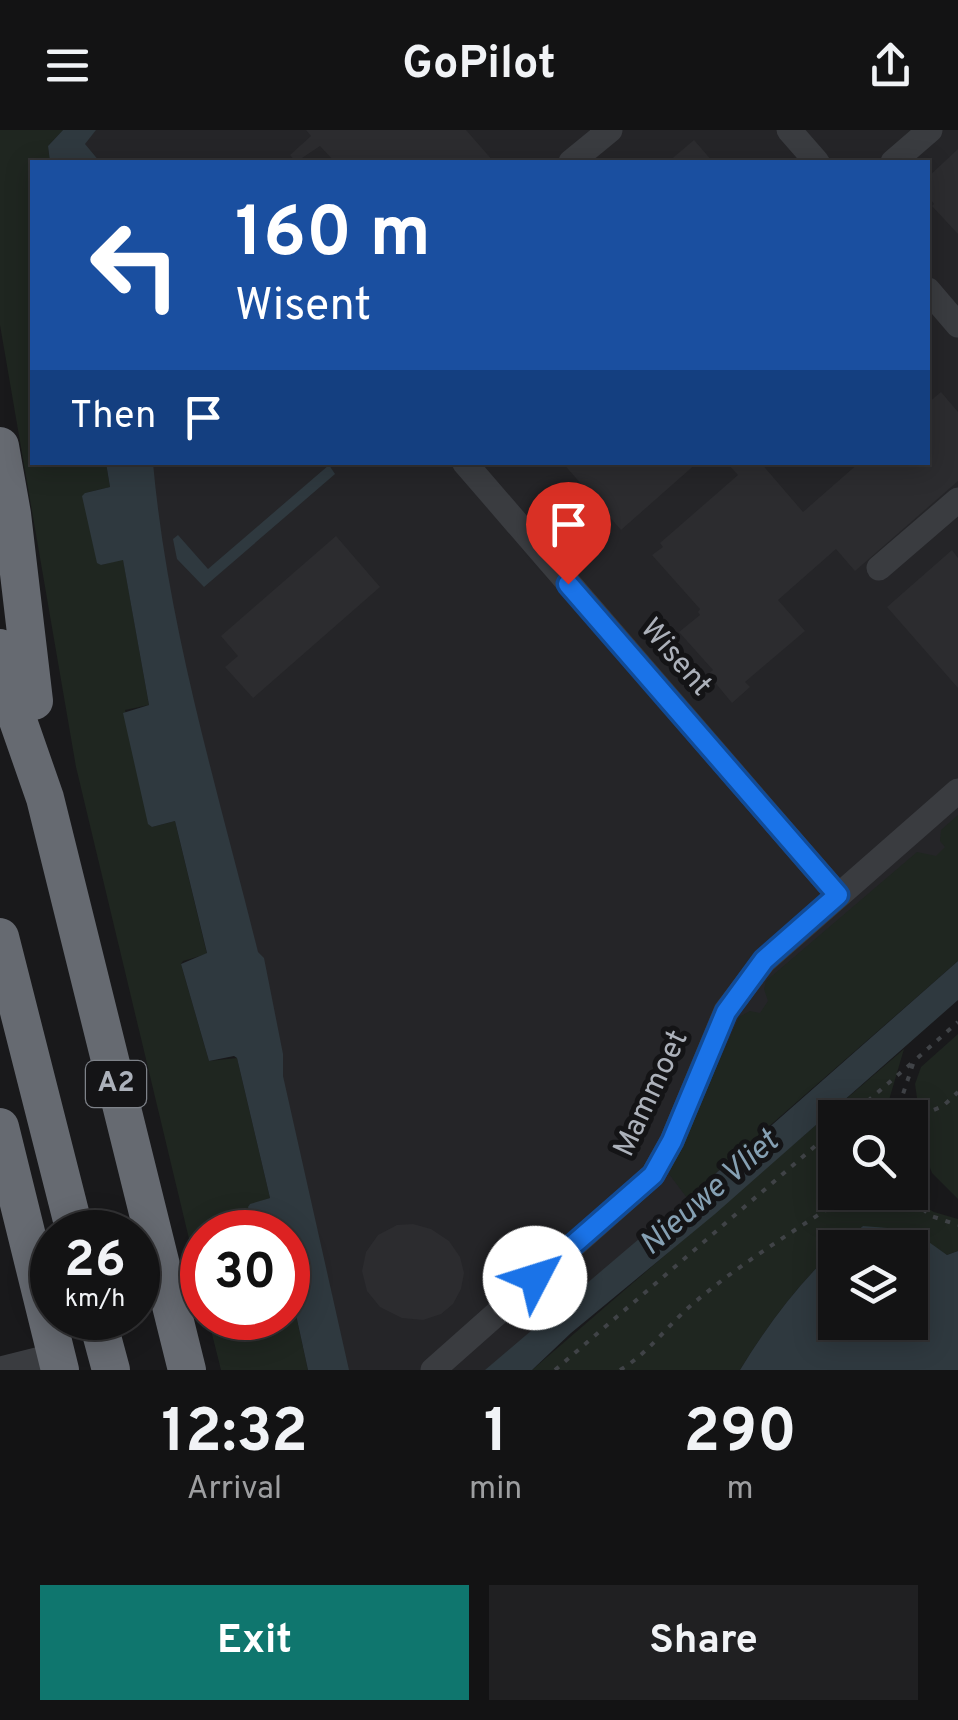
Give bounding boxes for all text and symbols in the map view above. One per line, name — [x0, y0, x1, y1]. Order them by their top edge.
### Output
text: GoPilot — [402, 37, 556, 94]
icon: menu — [40, 38, 95, 93]
icon: share — [863, 38, 918, 93]
text: 160 m — [235, 192, 431, 281]
icon: left — [70, 200, 200, 330]
text: Wisent — [235, 279, 371, 336]
icon: arrive — [176, 390, 231, 445]
text: Then — [70, 393, 156, 442]
pin — [526, 482, 611, 585]
icon: arrive — [541, 497, 596, 552]
street label: Wisent — [631, 612, 719, 704]
street label: Mammoet — [607, 1025, 697, 1163]
road number: A2 — [86, 1061, 146, 1107]
map controls — [818, 1100, 928, 1340]
button: search — [818, 1100, 928, 1210]
water label: Nieuwe Vliet — [632, 1122, 789, 1265]
speed limit sign: 30 — [180, 1210, 310, 1340]
position arrow — [483, 1226, 587, 1330]
button: layers — [818, 1230, 928, 1340]
text: 26 — [64, 1231, 126, 1294]
text: km/h — [65, 1284, 125, 1316]
text: 12:32 — [161, 1397, 308, 1473]
text: 1 — [484, 1397, 508, 1473]
text: 290 — [684, 1397, 797, 1473]
text: Arrival — [187, 1470, 282, 1510]
text: min — [469, 1470, 522, 1510]
text: m — [727, 1470, 754, 1510]
button: Exit — [40, 1585, 469, 1700]
button: Share — [489, 1585, 918, 1700]

